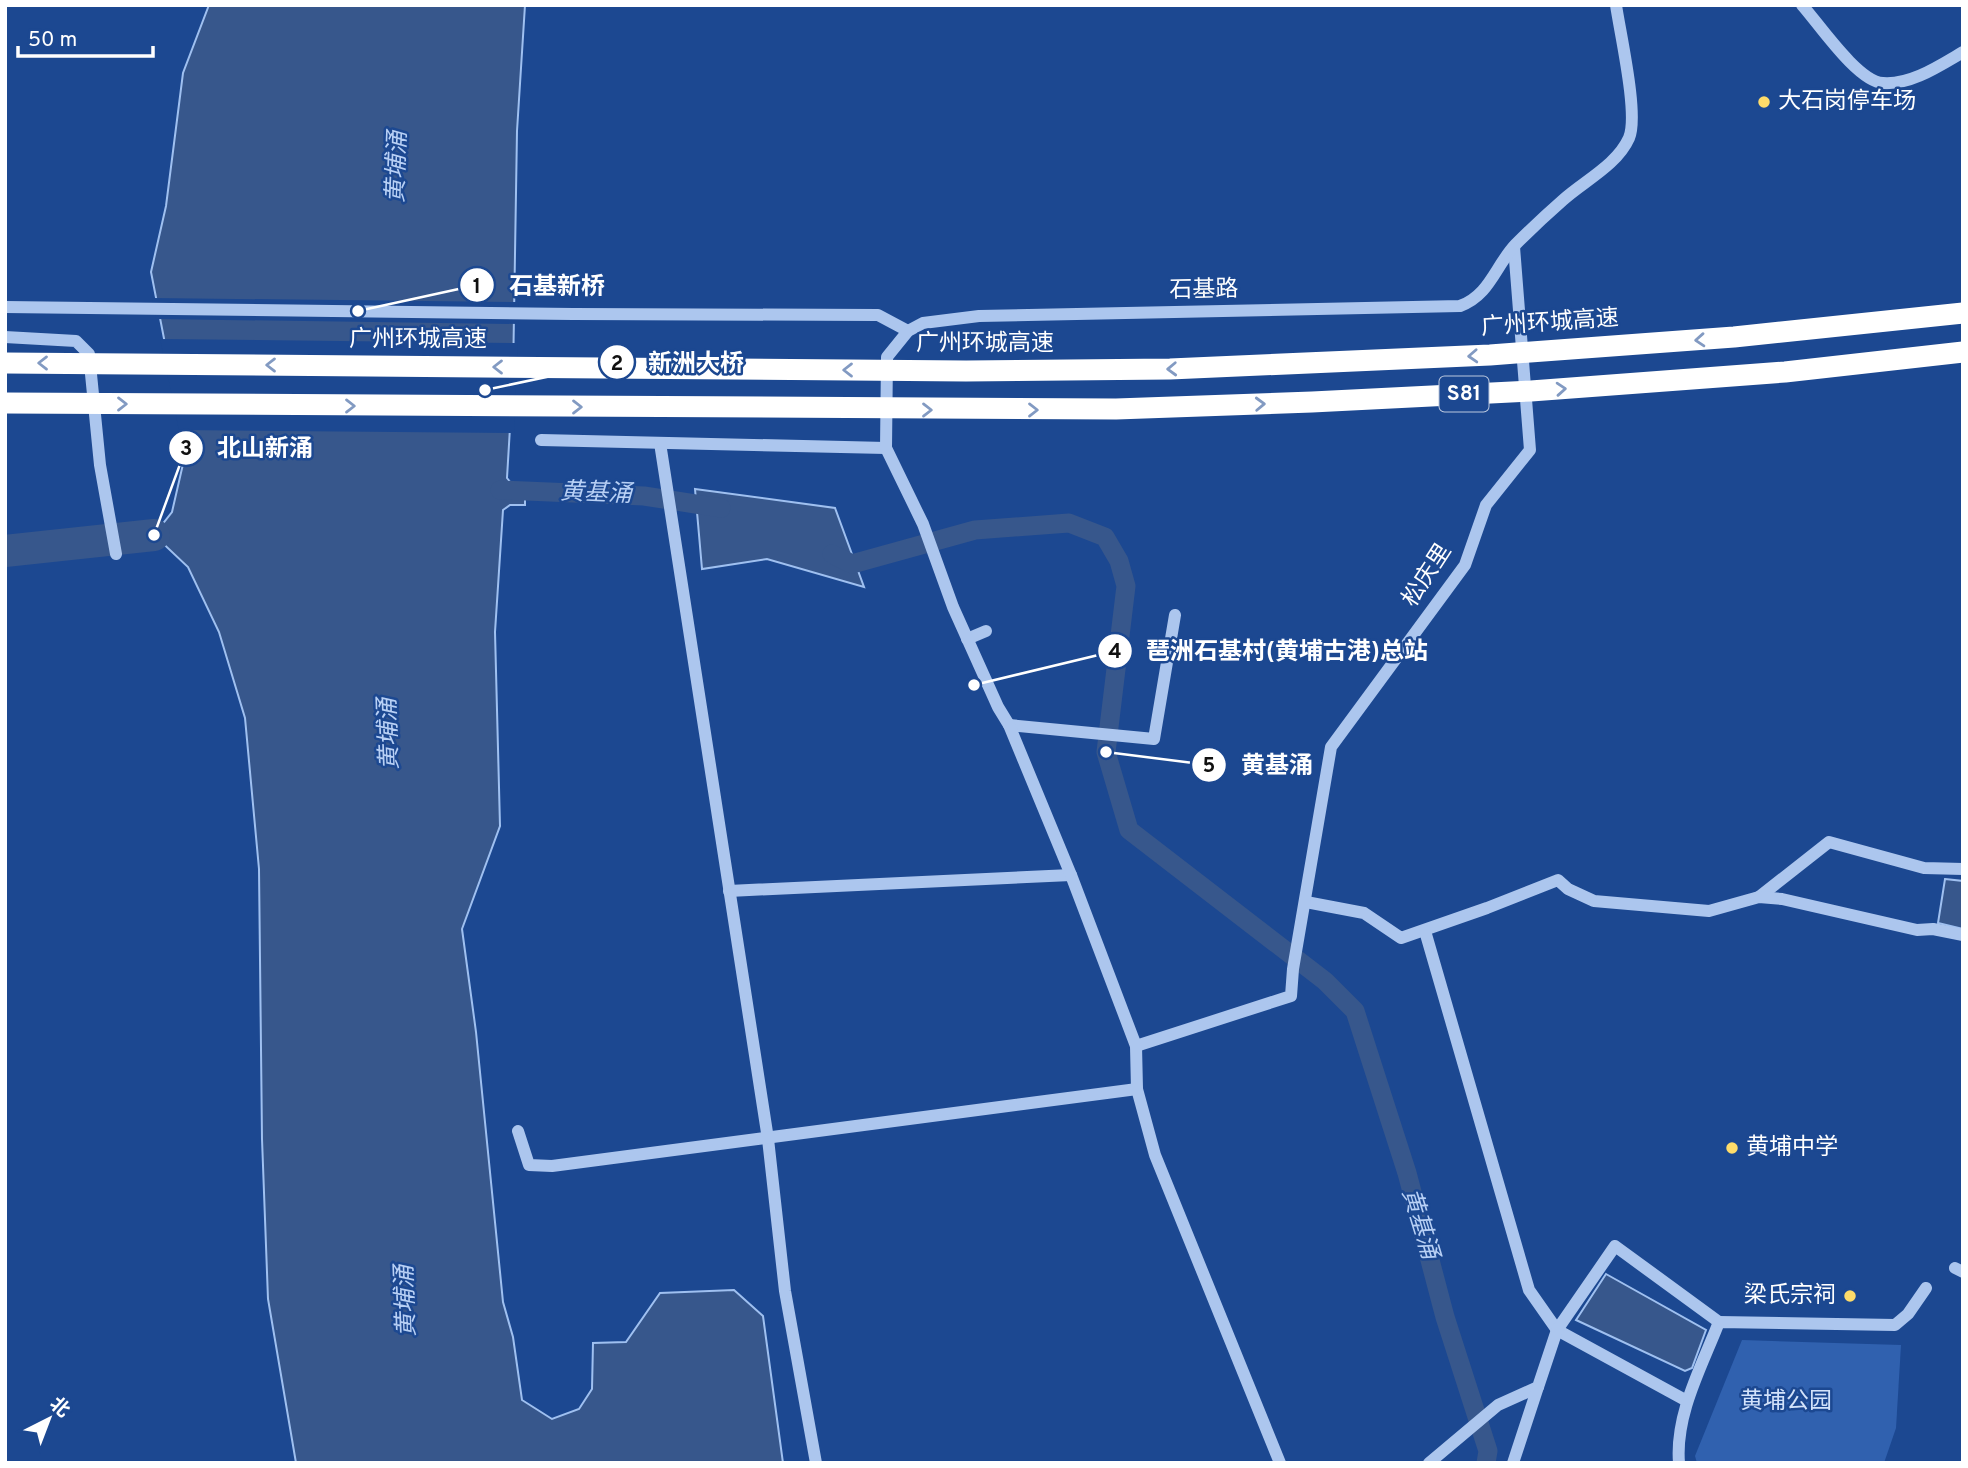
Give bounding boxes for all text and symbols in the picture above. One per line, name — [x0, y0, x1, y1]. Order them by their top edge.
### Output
scale bar — [18, 14, 152, 58]
text: 50 m — [28, 27, 77, 54]
place label: 大石岗停车场 — [1778, 88, 1916, 117]
marker: 大石岗停车场 — [1756, 94, 1772, 110]
water label: 黄埔涌 — [382, 128, 414, 204]
callout: 石基新桥 — [460, 263, 619, 308]
text: 石基新桥 — [509, 273, 605, 303]
text: 1 — [473, 274, 481, 301]
street label: 石基路 — [1169, 276, 1239, 306]
street label: 广州环城高速 — [1480, 305, 1620, 343]
street label: 广州环城高速 — [349, 326, 487, 355]
street label: 广州环城高速 — [916, 330, 1054, 359]
one-way arrow — [1694, 332, 1705, 347]
callout: 新洲大桥 — [599, 340, 758, 385]
one-way arrow — [1467, 348, 1478, 363]
text: 新洲大桥 — [648, 350, 744, 380]
text: 2 — [611, 351, 623, 378]
one-way arrow — [38, 355, 48, 371]
one-way arrow — [265, 357, 276, 373]
one-way arrow — [493, 359, 503, 375]
one-way arrow — [843, 362, 853, 378]
one-way arrow — [1166, 362, 1177, 377]
road number: S81 — [1440, 376, 1488, 412]
one-way arrow — [1555, 381, 1566, 396]
one-way arrow — [118, 396, 128, 412]
one-way arrow — [1255, 397, 1266, 412]
one-way arrow — [345, 398, 356, 413]
one-way arrow — [573, 399, 583, 415]
one-way arrow — [923, 402, 933, 418]
one-way arrow — [1027, 402, 1038, 417]
callout: 北山新涌 — [168, 426, 327, 471]
text: 北山新涌 — [217, 435, 313, 465]
text: 3 — [180, 436, 192, 463]
water label: 黄基涌 — [559, 478, 635, 510]
street label: 松庆里 — [1397, 539, 1459, 613]
callout: 琶洲石基村(黄埔古港)总站 — [1097, 628, 1442, 673]
text: 琶洲石基村(黄埔古港)总站 — [1146, 638, 1428, 668]
text: 4 — [1108, 639, 1122, 666]
water label: 黄埔涌 — [374, 695, 406, 771]
callout: 黄基涌 — [1192, 742, 1327, 787]
text: 黄基涌 — [1241, 752, 1313, 782]
text: 5 — [1203, 753, 1215, 780]
place label: 黄埔中学 — [1746, 1134, 1838, 1163]
marker: 黄埔中学 — [1724, 1140, 1740, 1156]
water label: 黄基涌 — [1394, 1185, 1445, 1266]
water label: 黄埔涌 — [391, 1262, 423, 1338]
place label: 梁氏宗祠 — [1744, 1282, 1836, 1311]
marker: 梁氏宗祠 — [1842, 1288, 1858, 1304]
north arrow — [14, 1384, 84, 1454]
park label: 黄埔公园 — [1740, 1388, 1832, 1417]
text: 北 — [44, 1393, 74, 1423]

